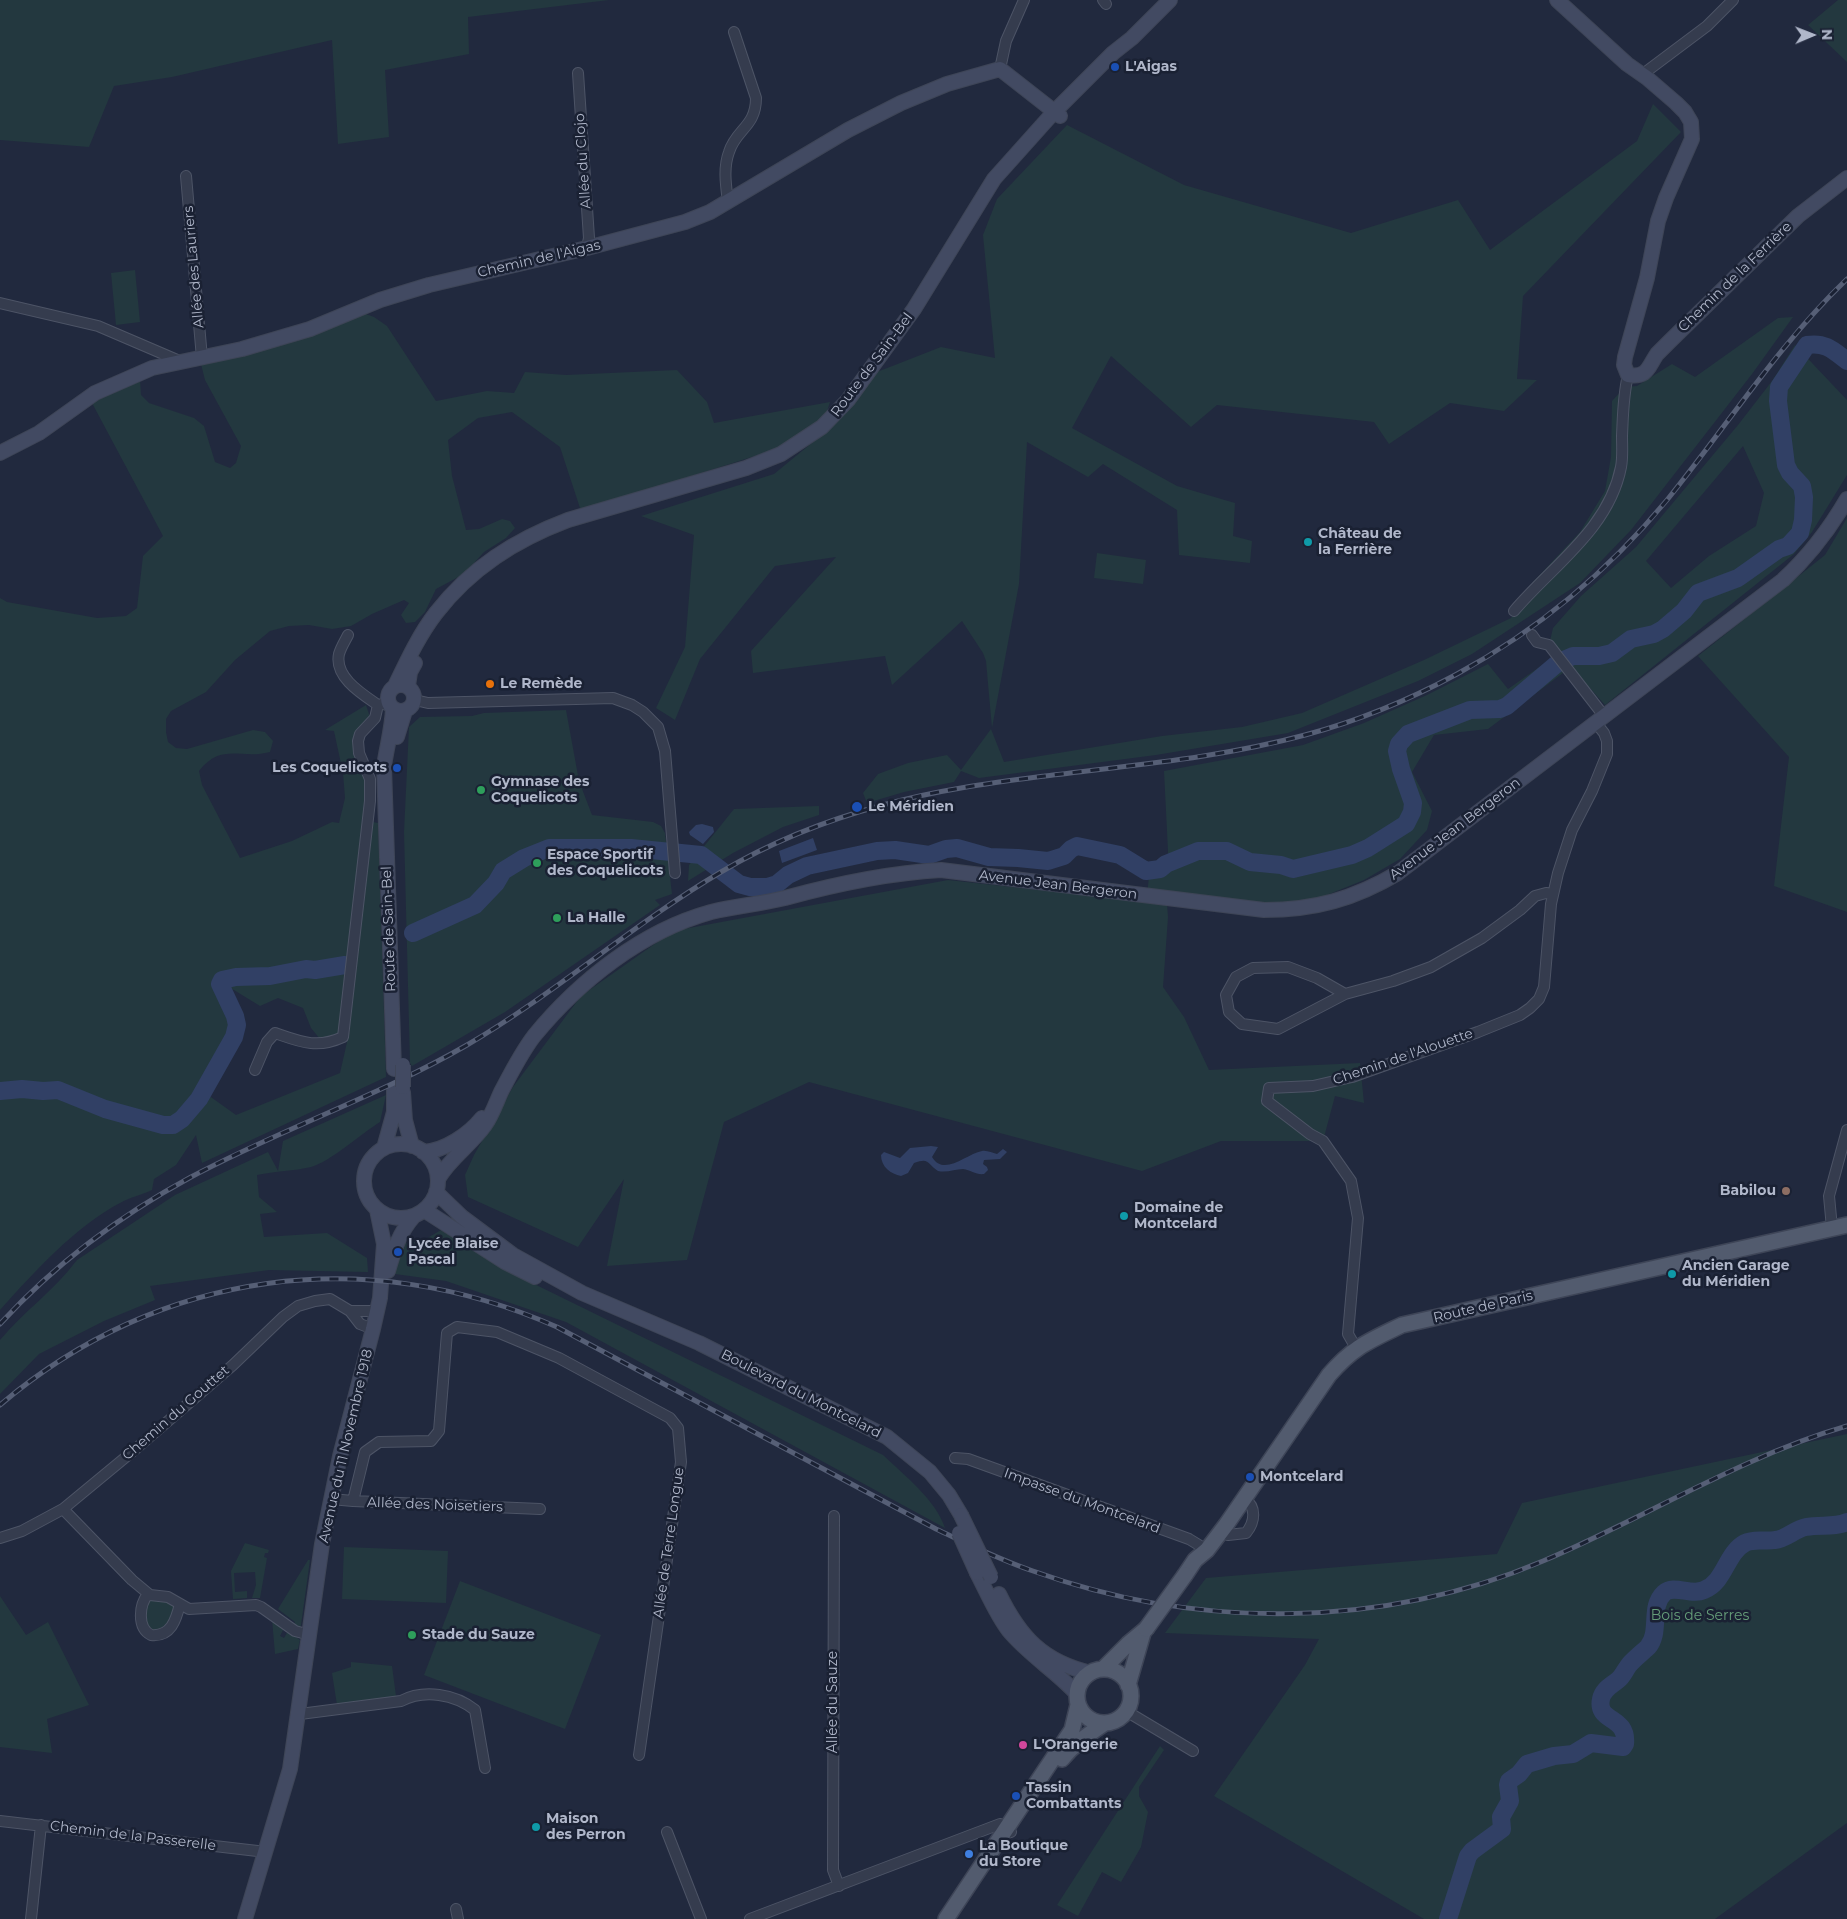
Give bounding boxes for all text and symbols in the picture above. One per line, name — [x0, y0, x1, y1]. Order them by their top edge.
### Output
north arrow — [1787, 10, 1837, 60]
text: N — [1818, 29, 1836, 41]
place label: L'Aigas — [1125, 59, 1177, 75]
marker: L'Aigas — [1109, 61, 1121, 73]
street label: Allée du Clojo — [571, 113, 595, 209]
street label: Allée des Lauriers — [180, 205, 208, 329]
street label: Chemin de la Ferrière — [1675, 218, 1795, 336]
street label: Chemin de l'Aigas — [476, 237, 602, 281]
street label: Route de Sain-Bel — [827, 310, 917, 420]
place label: Château de la Ferrière — [1318, 526, 1402, 558]
marker: Château de la Ferrière — [1302, 536, 1314, 548]
place label: Le Remède — [500, 676, 582, 692]
marker: Le Remède — [484, 678, 496, 690]
place label: Les Coquelicots — [272, 760, 387, 776]
marker: Les Coquelicots — [391, 762, 403, 774]
place label: Gymnase des Coquelicots — [491, 774, 589, 806]
street label: Avenue Jean Bergeron — [1386, 774, 1524, 884]
marker: Gymnase des Coquelicots — [475, 784, 487, 796]
place label: Le Méridien — [868, 799, 954, 815]
marker: Le Méridien — [850, 800, 864, 814]
place label: Espace Sportif des Coquelicots — [547, 847, 663, 880]
marker: Espace Sportif des Coquelicots — [531, 857, 543, 869]
street label: Route de Sain-Bel — [378, 866, 400, 992]
street label: Avenue Jean Bergeron — [978, 867, 1138, 903]
place label: La Halle — [567, 910, 625, 926]
marker: La Halle — [551, 912, 563, 924]
street label: Chemin de l'Alouette — [1331, 1025, 1475, 1089]
place label: Babilou — [1720, 1183, 1776, 1199]
marker: Babilou — [1780, 1185, 1792, 1197]
place label: Domaine de Montcelard — [1134, 1200, 1223, 1232]
marker: Domaine de Montcelard — [1118, 1210, 1130, 1222]
place label: Lycée Blaise Pascal — [408, 1236, 498, 1268]
marker: Lycée Blaise Pascal — [392, 1246, 404, 1258]
place label: Ancien Garage du Méridien — [1682, 1258, 1790, 1290]
marker: Ancien Garage du Méridien — [1666, 1268, 1678, 1280]
street label: Route de Paris — [1432, 1287, 1534, 1327]
street label: Boulevard du Montcelard — [718, 1346, 884, 1442]
street label: Avenue du 11 Novembre 1918 — [316, 1348, 376, 1544]
street label: Chemin du Gouttet — [119, 1362, 233, 1464]
street label: Impasse du Montcelard — [1001, 1465, 1163, 1537]
street label: Allée de Terre Longue — [650, 1466, 688, 1620]
place label: Montcelard — [1260, 1469, 1344, 1485]
marker: Montcelard — [1244, 1471, 1256, 1483]
street label: Allée des Noisetiers — [367, 1494, 503, 1516]
park label: Bois de Serres — [1651, 1608, 1749, 1624]
place label: Stade du Sauze — [422, 1627, 535, 1643]
marker: Stade du Sauze — [406, 1629, 418, 1641]
street label: Allée du Sauze — [825, 1651, 841, 1753]
place label: L'Orangerie — [1033, 1737, 1118, 1753]
marker: L'Orangerie — [1017, 1739, 1029, 1751]
place label: Tassin Combattants — [1026, 1780, 1121, 1812]
marker: Tassin Combattants — [1010, 1790, 1022, 1802]
place label: Maison des Perron — [546, 1811, 626, 1844]
street label: Chemin de la Passerelle — [49, 1817, 217, 1855]
marker: Maison des Perron — [530, 1821, 542, 1833]
place label: La Boutique du Store — [979, 1838, 1068, 1870]
marker: La Boutique du Store — [963, 1848, 975, 1860]

